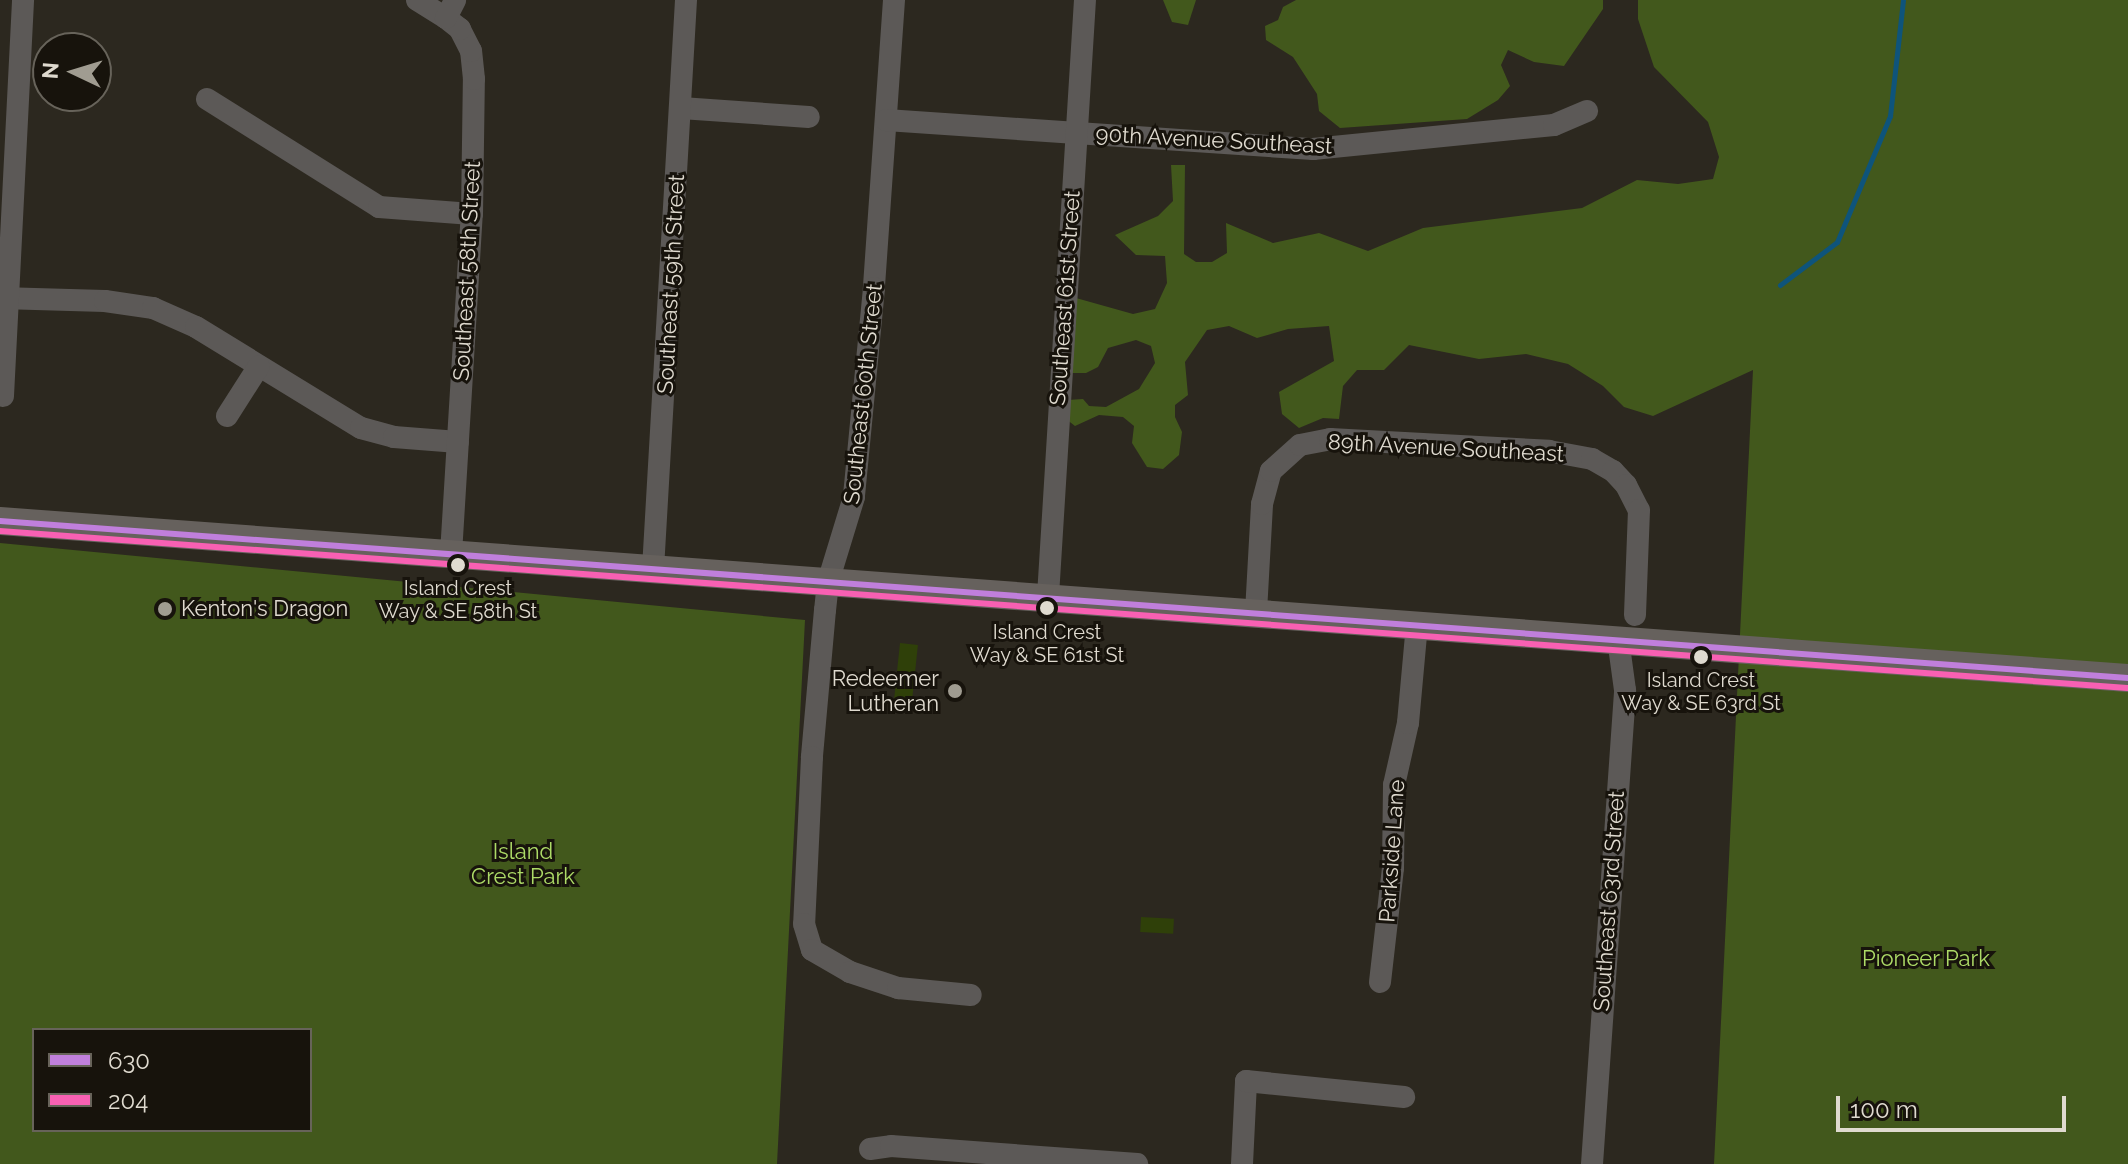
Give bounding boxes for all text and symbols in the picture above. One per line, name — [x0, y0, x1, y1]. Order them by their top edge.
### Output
north arrow — [32, 32, 112, 112]
text: N — [36, 61, 64, 80]
street label: 90th Avenue Southeast — [1095, 121, 1333, 159]
street label: Southeast 58th Street — [448, 160, 486, 382]
street label: Southeast 59th Street — [652, 174, 690, 394]
street label: Southeast 61st Street — [1044, 190, 1086, 406]
street label: Southeast 60th Street — [838, 282, 888, 506]
street label: 89th Avenue Southeast — [1327, 429, 1565, 467]
marker: Island Crest Way & SE 58th St — [450, 557, 466, 573]
place label: Island Crest Way & SE 58th St — [378, 576, 538, 623]
place label: Kenton's Dragon — [181, 596, 348, 622]
marker: Kenton's Dragon — [156, 600, 174, 618]
marker: Island Crest Way & SE 61st St — [1039, 600, 1055, 616]
place label: Island Crest Way & SE 61st St — [970, 620, 1124, 667]
marker: Island Crest Way & SE 63rd St — [1693, 649, 1709, 665]
place label: Redeemer Lutheran — [832, 665, 939, 716]
place label: Island Crest Way & SE 63rd St — [1621, 668, 1781, 715]
marker: Redeemer Lutheran — [946, 682, 964, 700]
street label: Parkside Lane — [1374, 779, 1410, 923]
street label: Southeast 63rd Street — [1588, 790, 1630, 1012]
park label: Island Crest Park — [471, 838, 575, 890]
park label: Pioneer Park — [1862, 946, 1990, 972]
legend — [32, 1028, 312, 1132]
text: 630 — [108, 1046, 150, 1075]
scale bar — [1840, 1080, 2070, 1130]
text: 204 — [108, 1086, 148, 1115]
text: 100 m — [1850, 1095, 1918, 1124]

